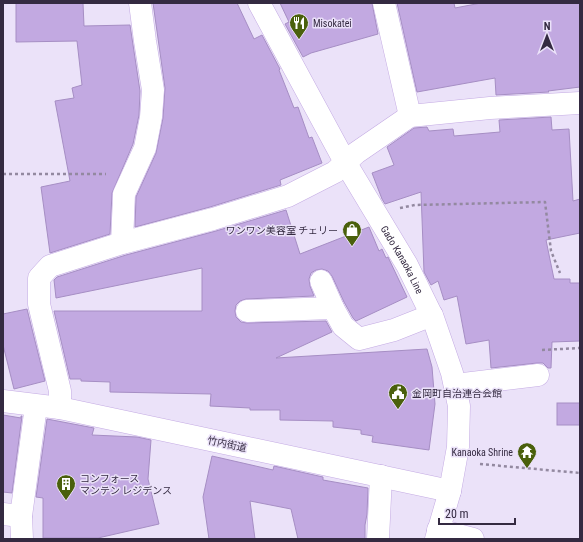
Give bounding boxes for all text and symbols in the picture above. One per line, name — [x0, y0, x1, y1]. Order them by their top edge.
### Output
restaurant icon: Misokatei — [288, 12, 310, 40]
north arrow — [527, 16, 567, 56]
place label: Misokatei — [313, 18, 352, 29]
text: N — [544, 20, 551, 33]
shop icon: ワンワン美容室 チェリー — [341, 219, 363, 247]
street label: Gado Kanaoka Line — [379, 224, 426, 296]
place label: ワンワン美容室 チェリー — [226, 225, 338, 236]
public building icon: 金岡町自治連合会館 — [387, 382, 409, 410]
place label: 金岡町自治連合会館 — [412, 388, 502, 399]
street label: 竹内街道 — [206, 434, 248, 454]
temple icon: Kanaoka Shrine — [516, 441, 538, 469]
place label: Kanaoka Shrine — [452, 447, 513, 458]
building icon: コンフォース マンテン レジデンス — [55, 473, 77, 501]
place label: コンフォース マンテン レジデンス — [80, 473, 172, 496]
scale bar — [439, 500, 515, 526]
text: 20 m — [445, 507, 469, 521]

